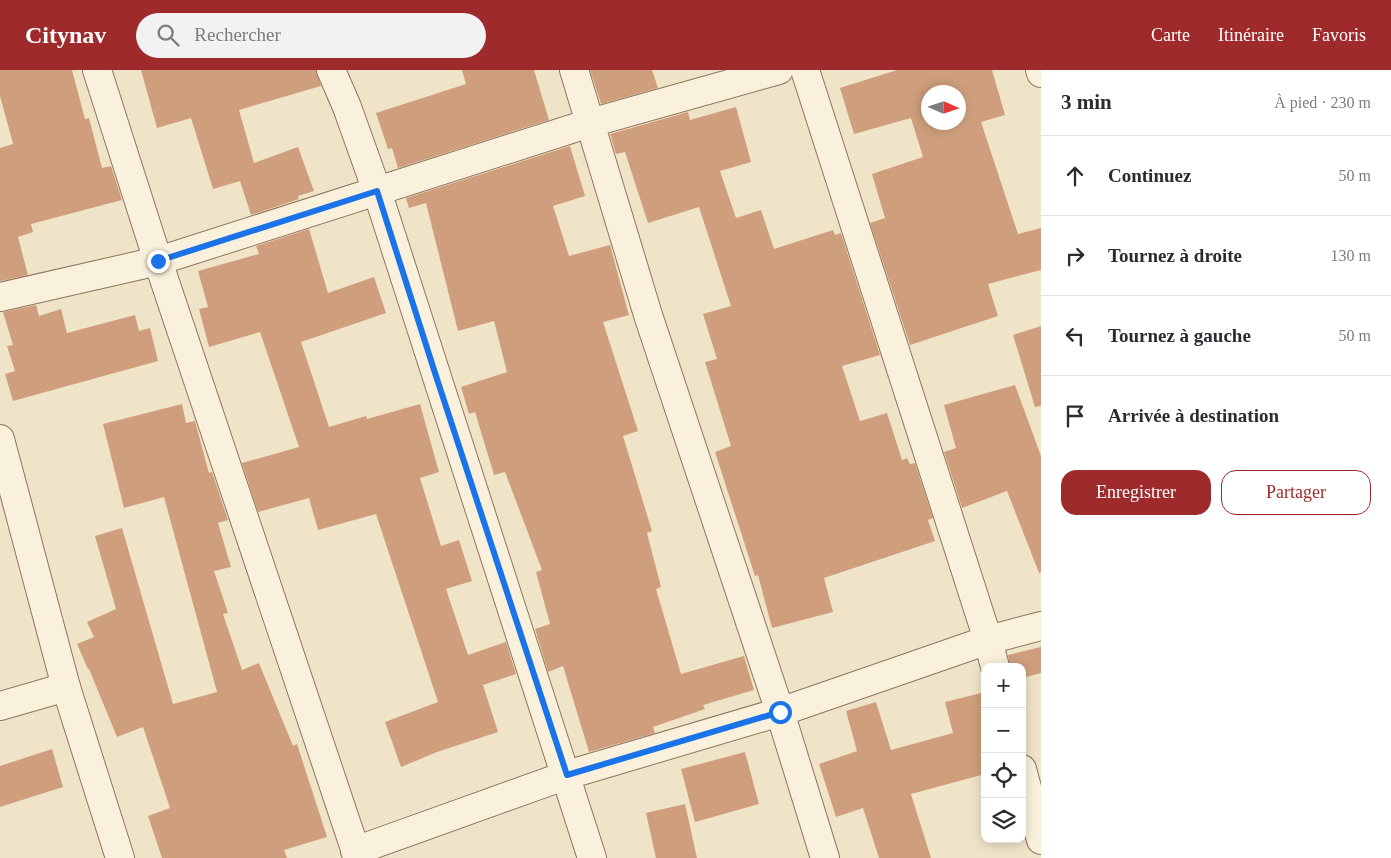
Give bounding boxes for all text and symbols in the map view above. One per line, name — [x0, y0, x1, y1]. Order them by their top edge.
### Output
search box — [136, 13, 486, 58]
icon: search — [154, 21, 182, 49]
text: Citynav — [25, 22, 106, 48]
text: Rechercher — [194, 24, 281, 45]
text: Carte — [1151, 25, 1190, 45]
text: Itinéraire — [1218, 25, 1284, 45]
text: Favoris — [1312, 25, 1366, 45]
north arrow — [921, 85, 966, 130]
text: 3 min — [1061, 90, 1112, 114]
text: À pied · 230 m — [1274, 94, 1371, 111]
icon: ahead — [1061, 162, 1089, 190]
text: Continuez — [1108, 165, 1191, 186]
text: 50 m — [1339, 167, 1371, 184]
icon: right — [1061, 242, 1089, 270]
text: Tournez à droite — [1108, 245, 1242, 266]
text: 130 m — [1331, 247, 1371, 264]
route end — [147, 250, 170, 273]
icon: left — [1061, 322, 1089, 350]
text: Tournez à gauche — [1108, 325, 1251, 346]
text: 50 m — [1339, 327, 1371, 344]
icon: arrive — [1061, 402, 1089, 430]
text: Arrivée à destination — [1108, 405, 1279, 426]
button: Enregistrer — [1061, 470, 1211, 515]
button: Partager — [1221, 470, 1371, 515]
map controls — [981, 663, 1026, 843]
button: + — [981, 663, 1026, 708]
route start — [769, 701, 792, 724]
button: − — [981, 708, 1026, 753]
button: locate — [981, 753, 1026, 798]
button: layers — [981, 798, 1026, 843]

